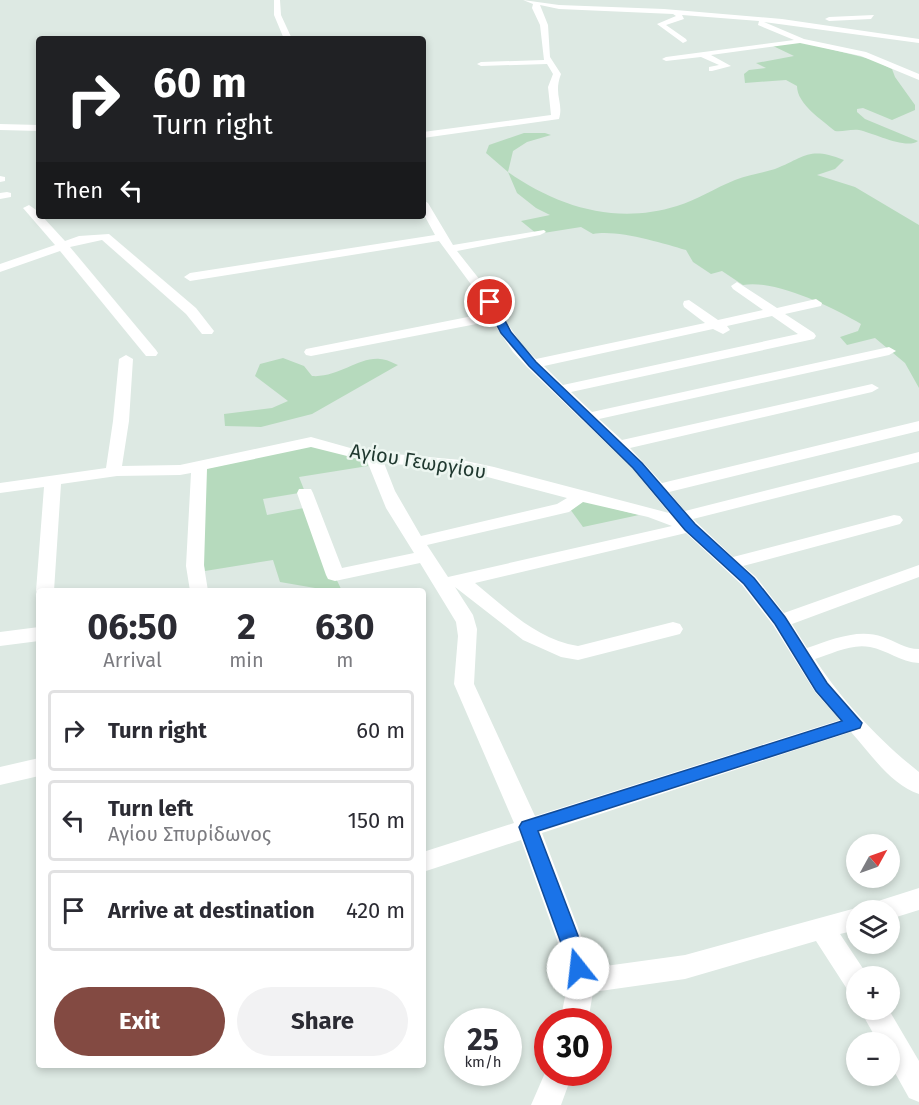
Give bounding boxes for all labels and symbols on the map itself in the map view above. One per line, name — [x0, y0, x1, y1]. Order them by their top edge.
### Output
pin — [464, 276, 515, 327]
street label: Αγίου Γεωργίου — [348, 438, 488, 484]
north arrow — [846, 834, 900, 888]
position arrow — [546, 936, 610, 1000]
speed limit sign: 30 — [534, 1008, 612, 1086]

